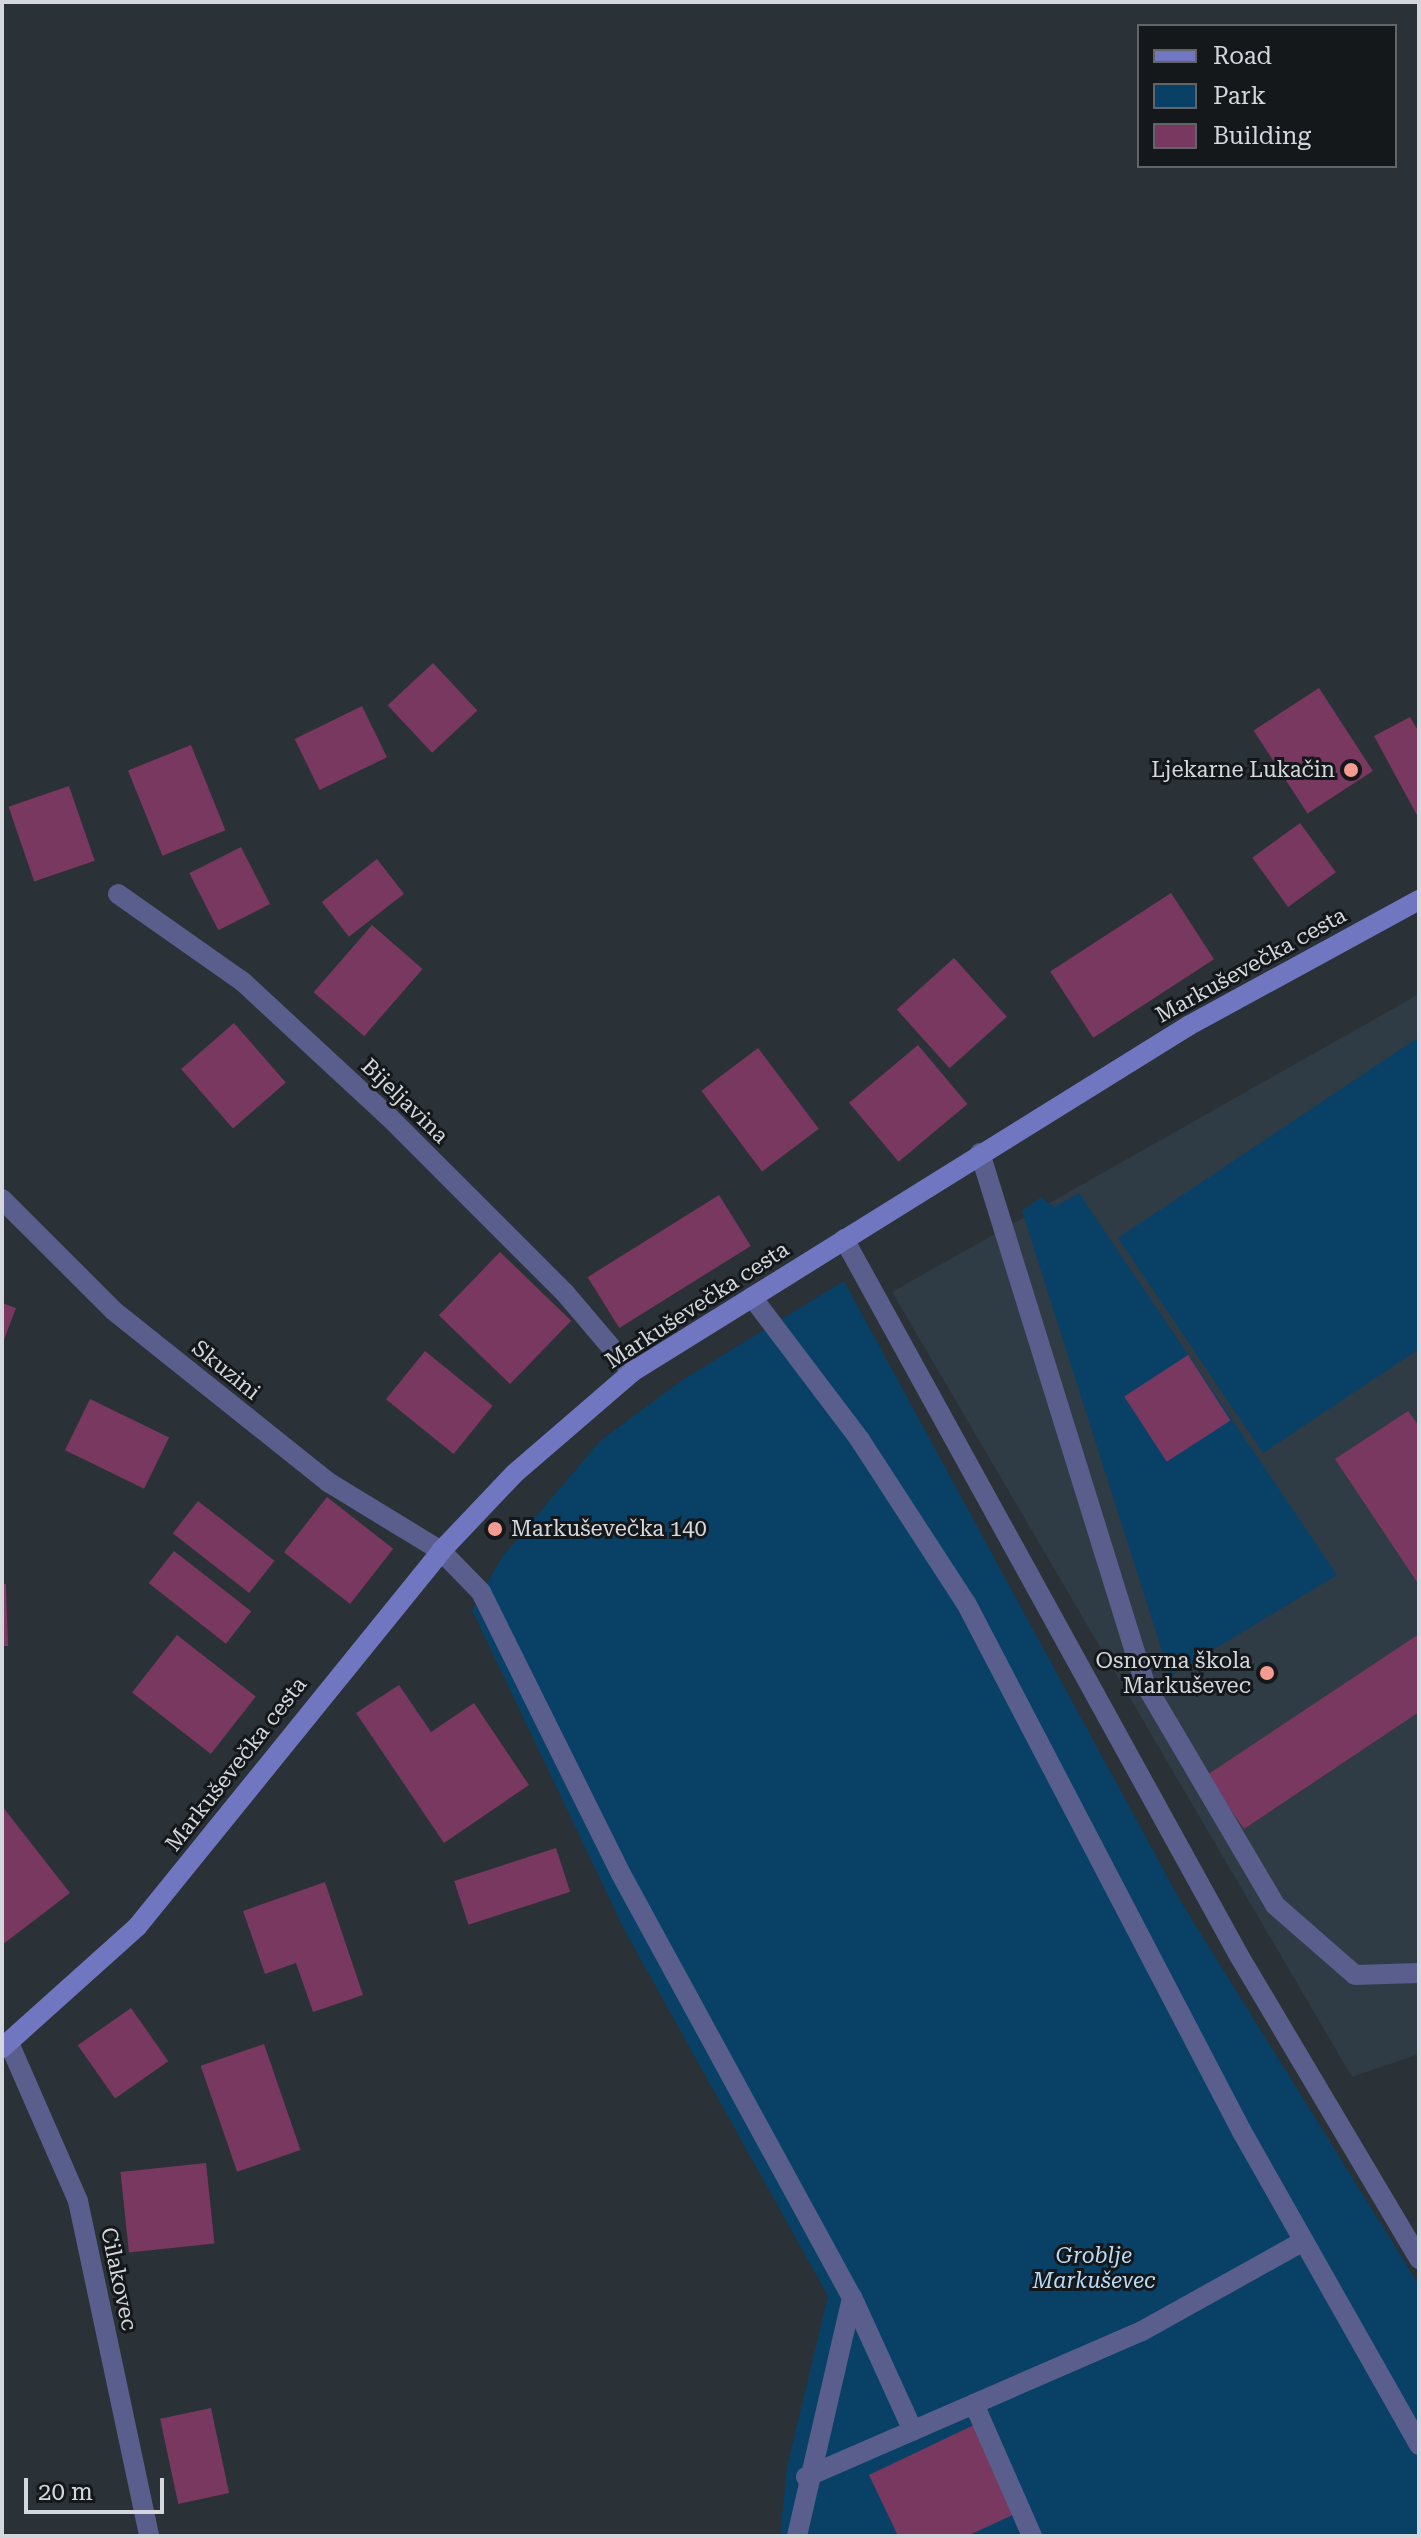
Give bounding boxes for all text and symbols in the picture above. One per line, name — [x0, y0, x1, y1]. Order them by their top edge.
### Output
legend — [1137, 24, 1397, 168]
text: Road — [1213, 42, 1272, 70]
text: Park — [1213, 82, 1266, 110]
text: Building — [1213, 122, 1311, 150]
place label: Ljekarne Lukačin — [1151, 757, 1335, 783]
marker: Ljekarne Lukačin — [1342, 761, 1360, 779]
street label: Markuševečka cesta — [1151, 902, 1351, 1028]
street label: Bijeljavina — [356, 1053, 454, 1149]
street label: Markuševečka cesta — [600, 1236, 794, 1374]
street label: Skuzini — [187, 1335, 265, 1405]
place label: Markuševečka 140 — [511, 1516, 707, 1542]
marker: Markuševečka 140 — [486, 1520, 504, 1538]
place label: Osnovna škola Markuševec — [1095, 1647, 1251, 1698]
marker: Osnovna škola Markuševec — [1258, 1664, 1276, 1682]
street label: Markuševečka cesta — [160, 1672, 312, 1856]
street label: Cilakovec — [95, 2225, 143, 2333]
park label: Groblje Markuševec — [1033, 2242, 1155, 2294]
scale bar — [28, 2462, 168, 2512]
text: 20 m — [38, 2478, 93, 2506]

